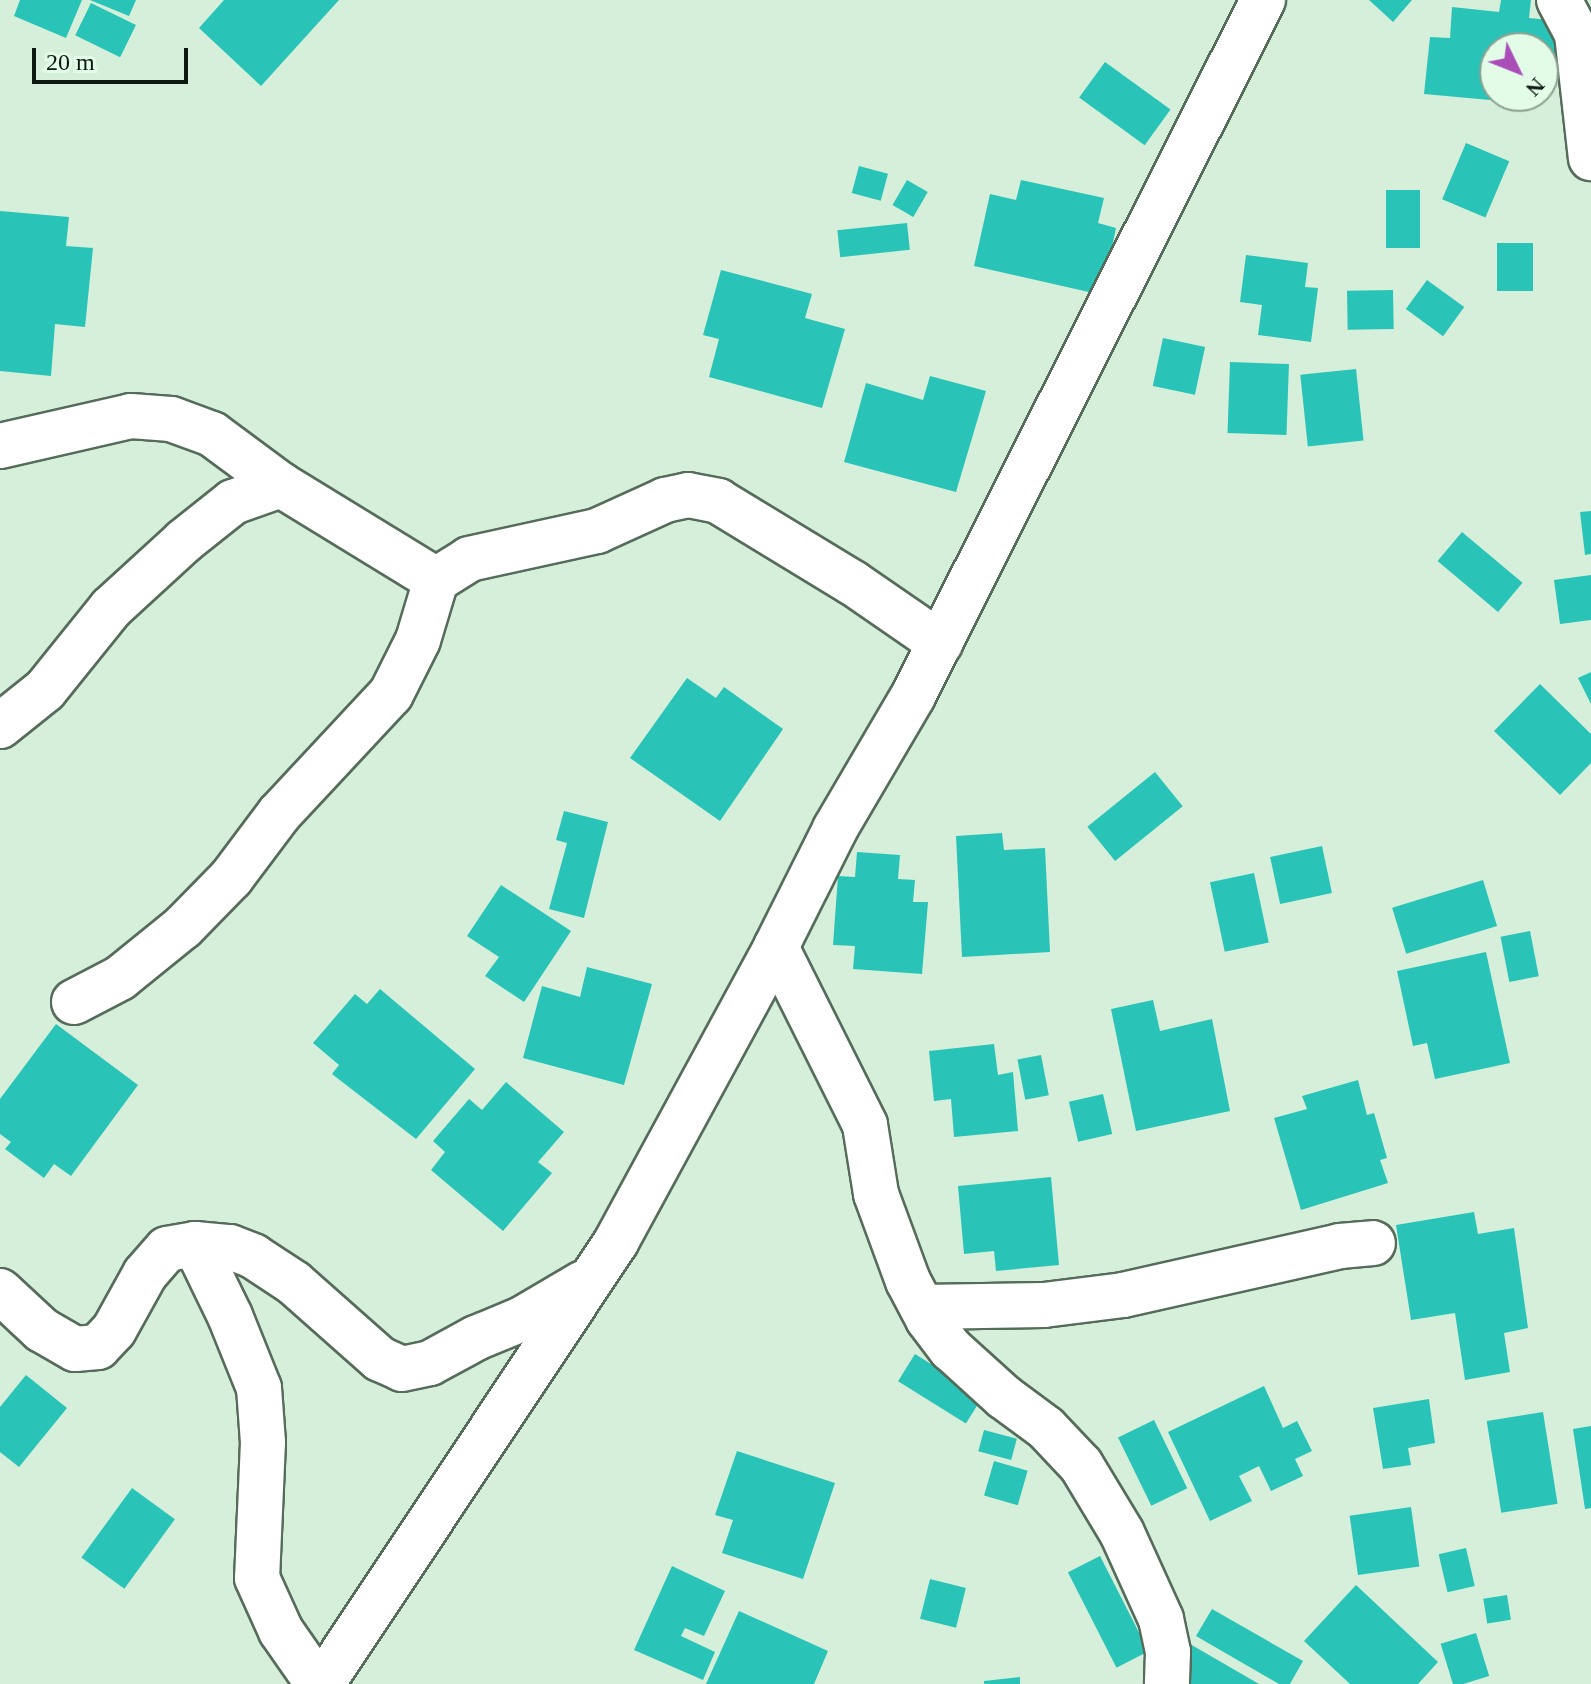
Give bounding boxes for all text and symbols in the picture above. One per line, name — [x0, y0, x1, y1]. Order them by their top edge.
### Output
scale bar — [36, 32, 192, 82]
north arrow — [1479, 32, 1559, 112]
text: 20 m — [46, 49, 95, 75]
text: N — [1521, 73, 1550, 102]

